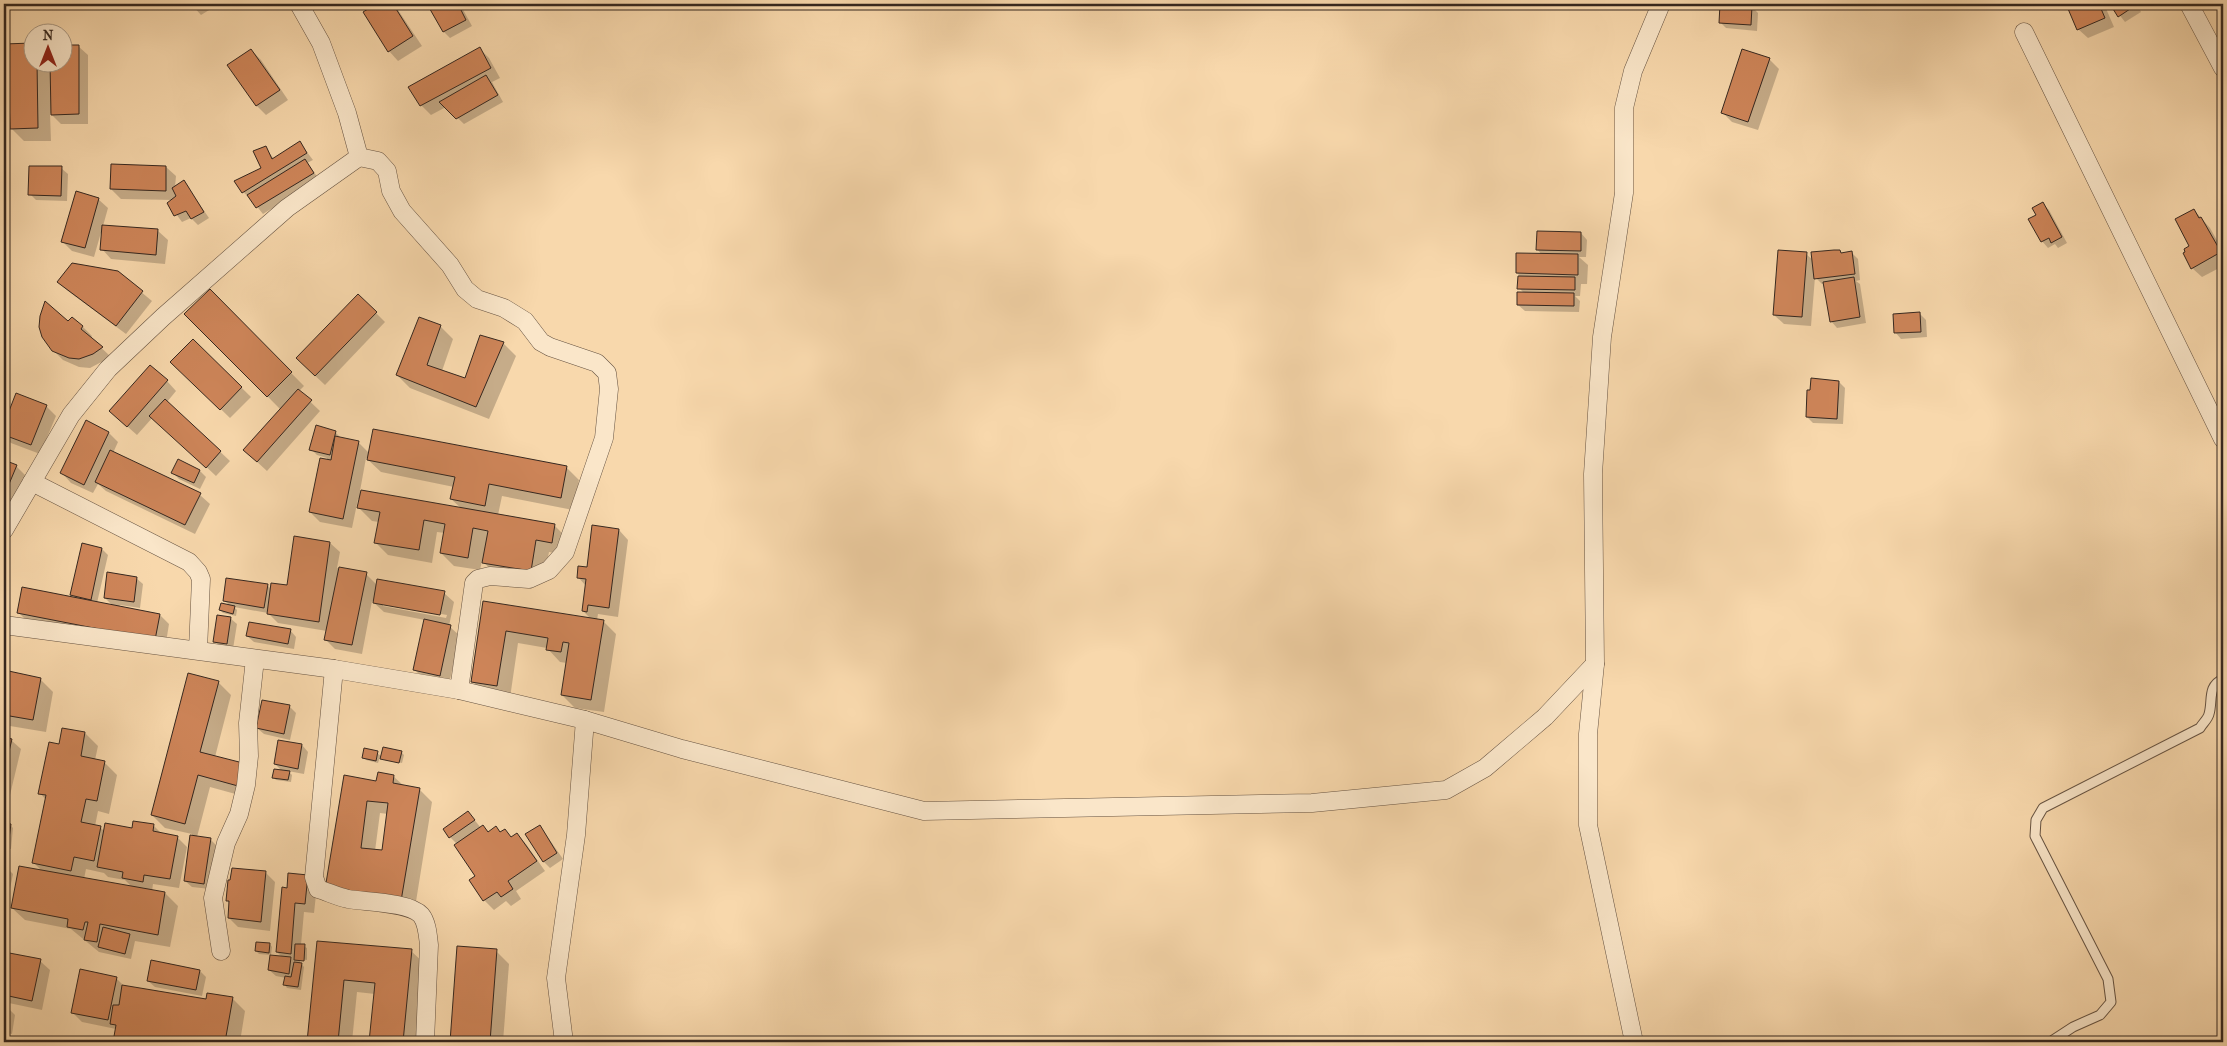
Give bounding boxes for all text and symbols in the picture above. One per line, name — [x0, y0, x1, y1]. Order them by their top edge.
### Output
north arrow — [22, 22, 72, 72]
text: N — [43, 27, 54, 44]

